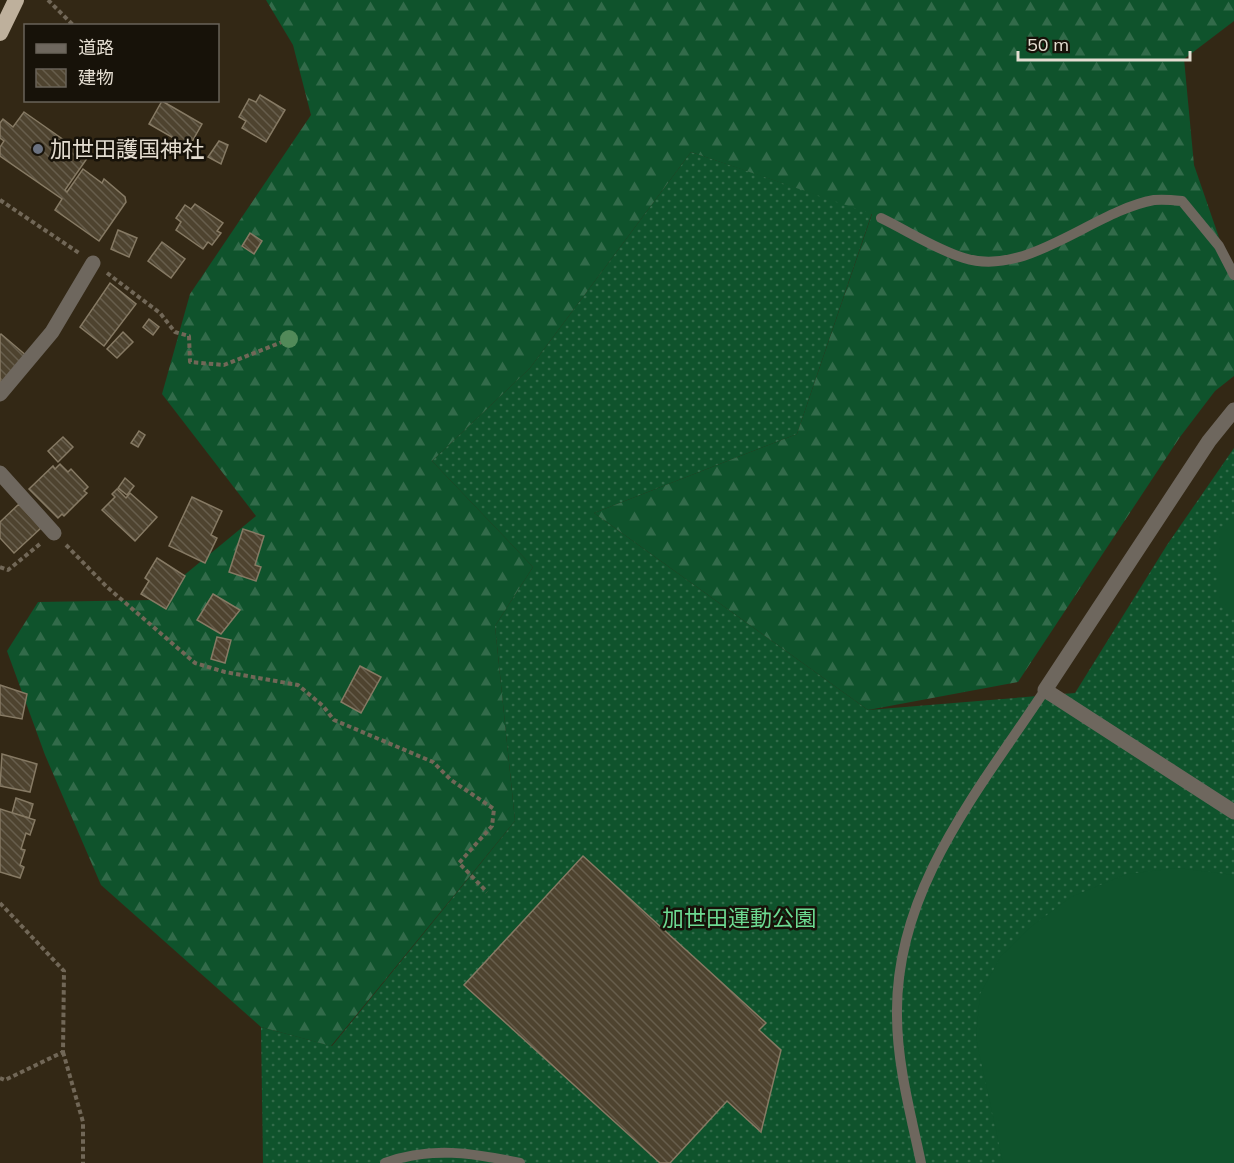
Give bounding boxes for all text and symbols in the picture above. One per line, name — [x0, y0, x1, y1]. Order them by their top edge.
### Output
legend — [24, 24, 219, 102]
scale bar — [1018, 24, 1190, 62]
text: 50 m — [1027, 33, 1069, 56]
text: 道路 — [78, 36, 114, 59]
text: 建物 — [78, 66, 114, 89]
place label: 加世田護国神社 — [50, 135, 204, 163]
marker: 加世田護国神社 — [31, 142, 45, 156]
park label: 加世田運動公園 — [662, 904, 816, 932]

